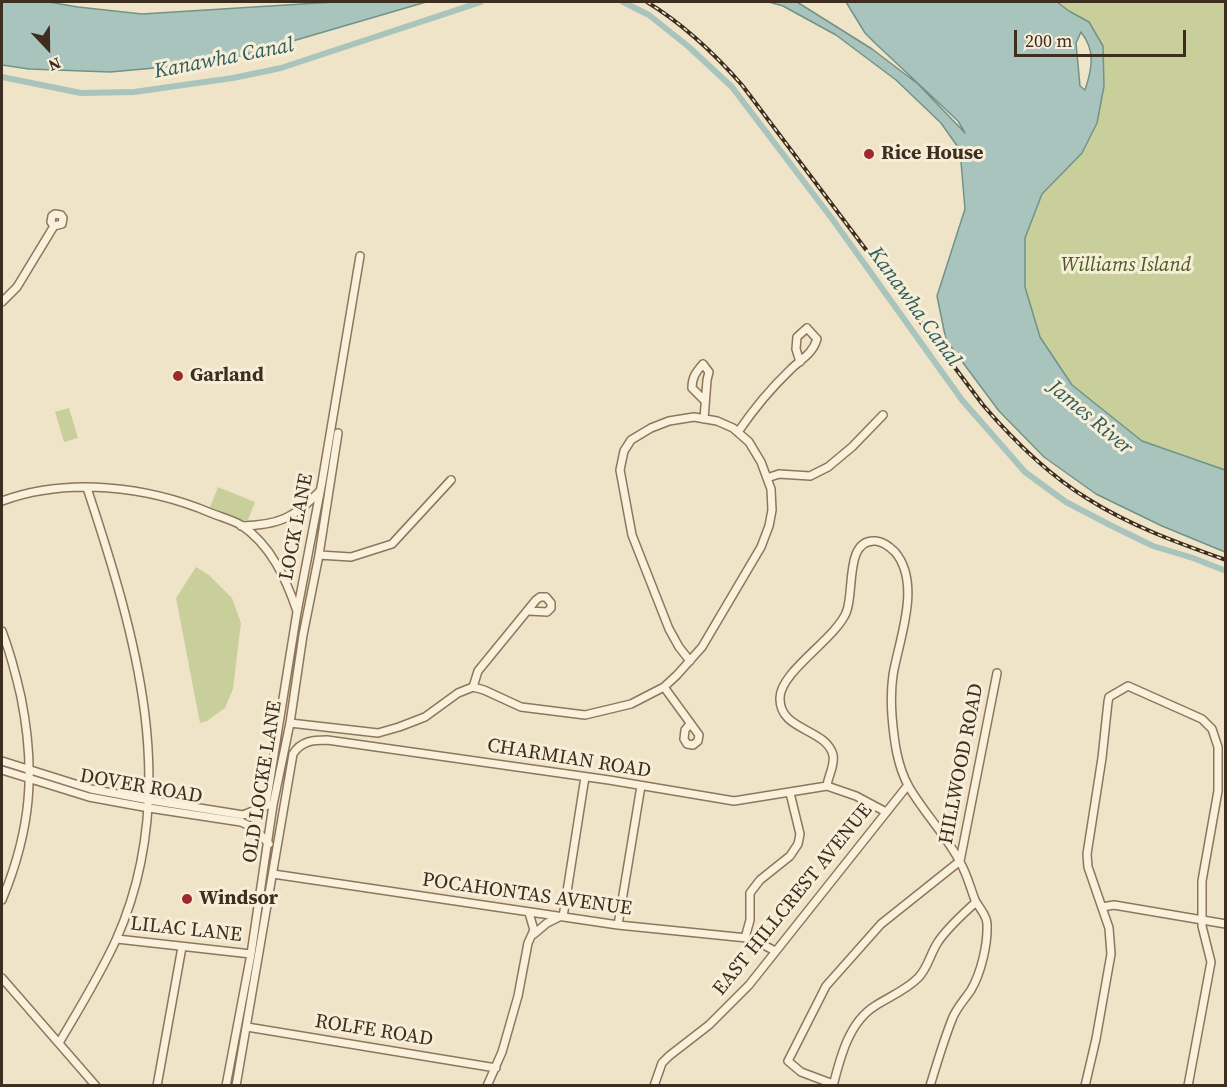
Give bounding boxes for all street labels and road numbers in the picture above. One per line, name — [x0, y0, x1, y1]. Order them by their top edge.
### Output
street label: LOCK LANE — [275, 472, 319, 582]
street label: HILLWOOD ROAD — [935, 682, 989, 846]
street label: OLD LOCKE LANE — [238, 699, 288, 865]
street label: CHARMIAN ROAD — [485, 734, 653, 784]
street label: DOVER ROAD — [78, 764, 204, 810]
street label: EAST HILLCREST AVENUE — [708, 799, 878, 1001]
street label: POCAHONTAS AVENUE — [421, 868, 633, 922]
street label: LILAC LANE — [129, 912, 243, 948]
street label: ROLFE ROAD — [313, 1010, 435, 1052]

